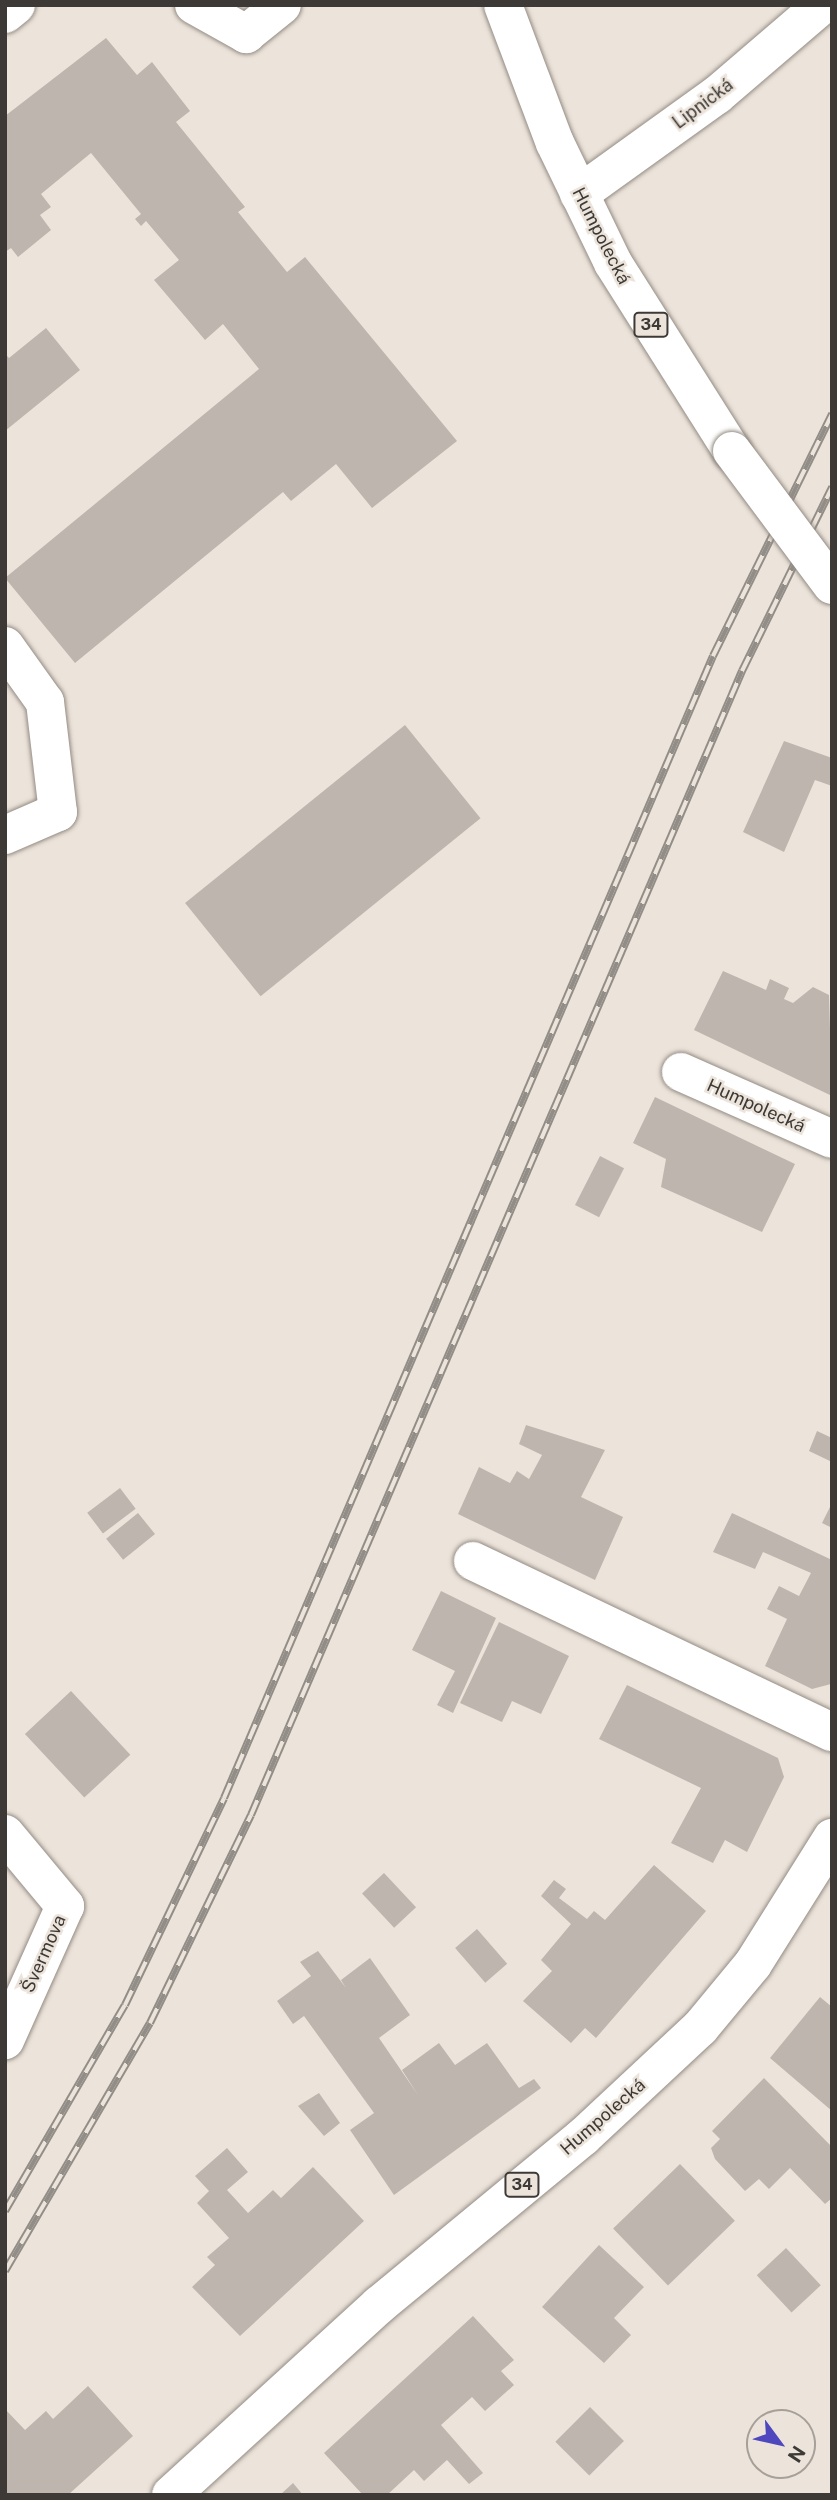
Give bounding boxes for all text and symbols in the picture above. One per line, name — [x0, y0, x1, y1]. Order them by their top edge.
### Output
street label: Lipnická — [669, 74, 737, 134]
street label: Humpolecká — [567, 184, 635, 288]
road number: 34 — [632, 312, 670, 338]
street label: Humpolecká — [703, 1075, 809, 1137]
street label: Švermova — [17, 1912, 71, 1996]
street label: Humpolecká — [556, 2074, 650, 2160]
road number: 34 — [503, 2172, 541, 2198]
north arrow — [746, 2409, 816, 2479]
text: N — [784, 2442, 810, 2467]

